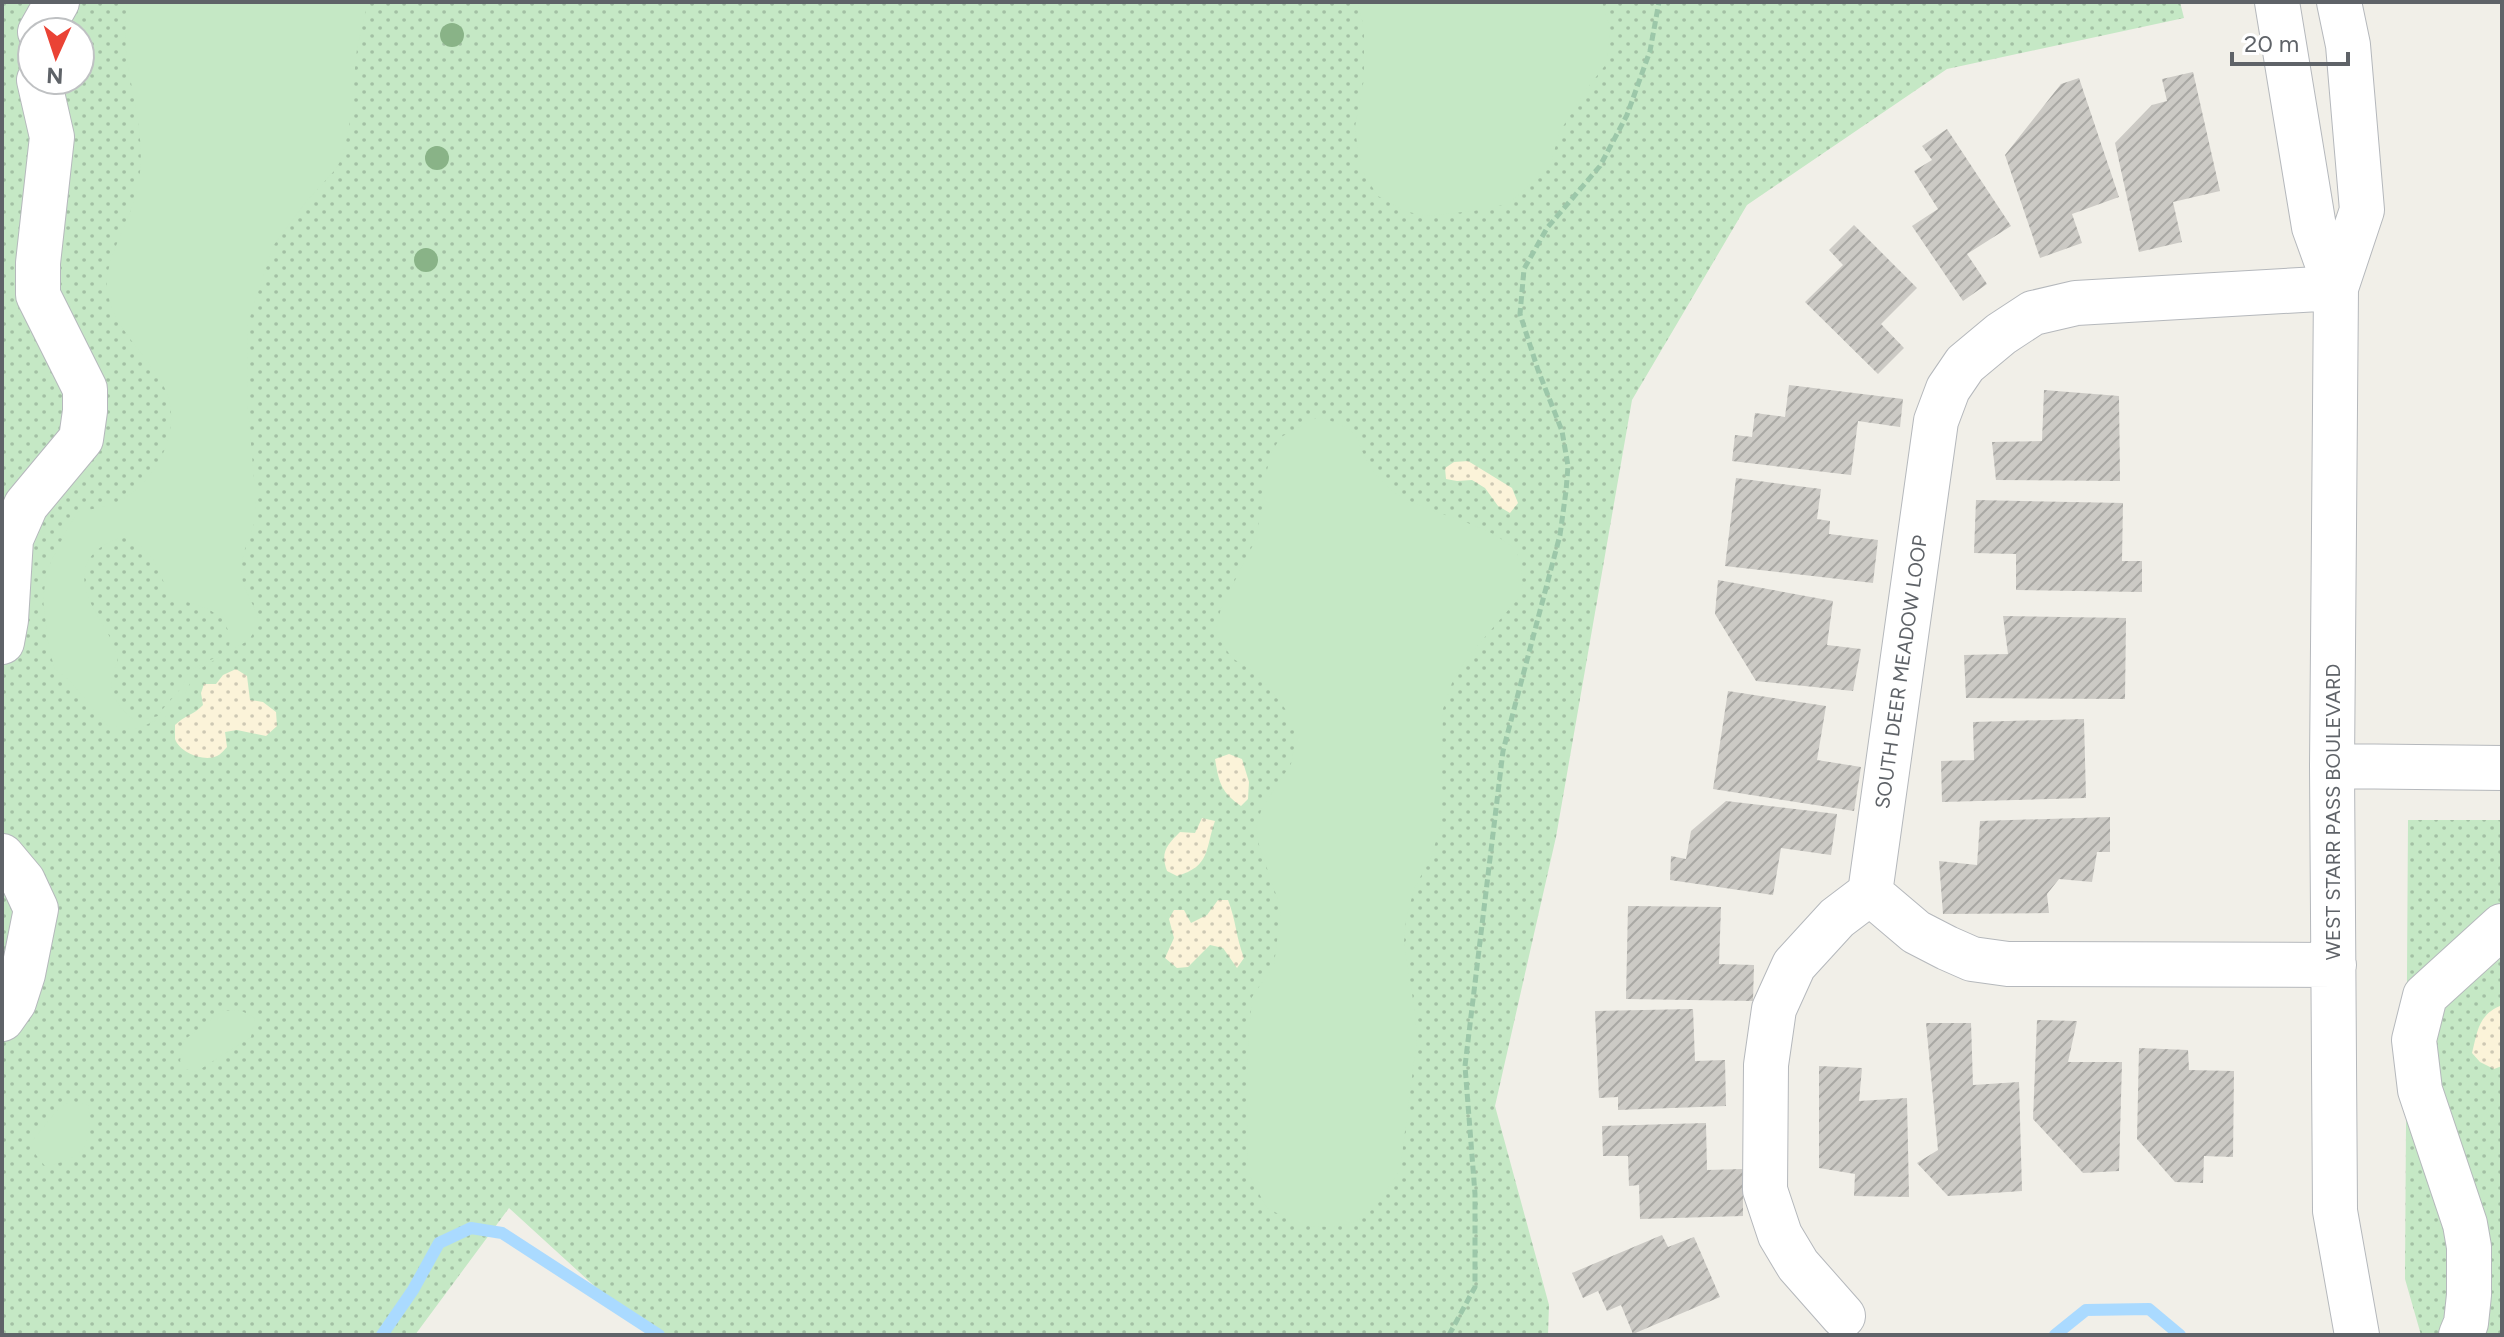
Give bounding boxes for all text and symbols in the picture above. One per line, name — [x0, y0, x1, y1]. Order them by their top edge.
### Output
north arrow — [16, 16, 96, 96]
scale bar — [2232, 16, 2348, 66]
text: 20 m — [2244, 29, 2299, 58]
text: N — [46, 62, 64, 89]
street label: SOUTH DEER MEADOW LOOP — [1870, 533, 1932, 810]
street label: WEST STARR PASS BOULEVARD — [2321, 664, 2345, 960]

